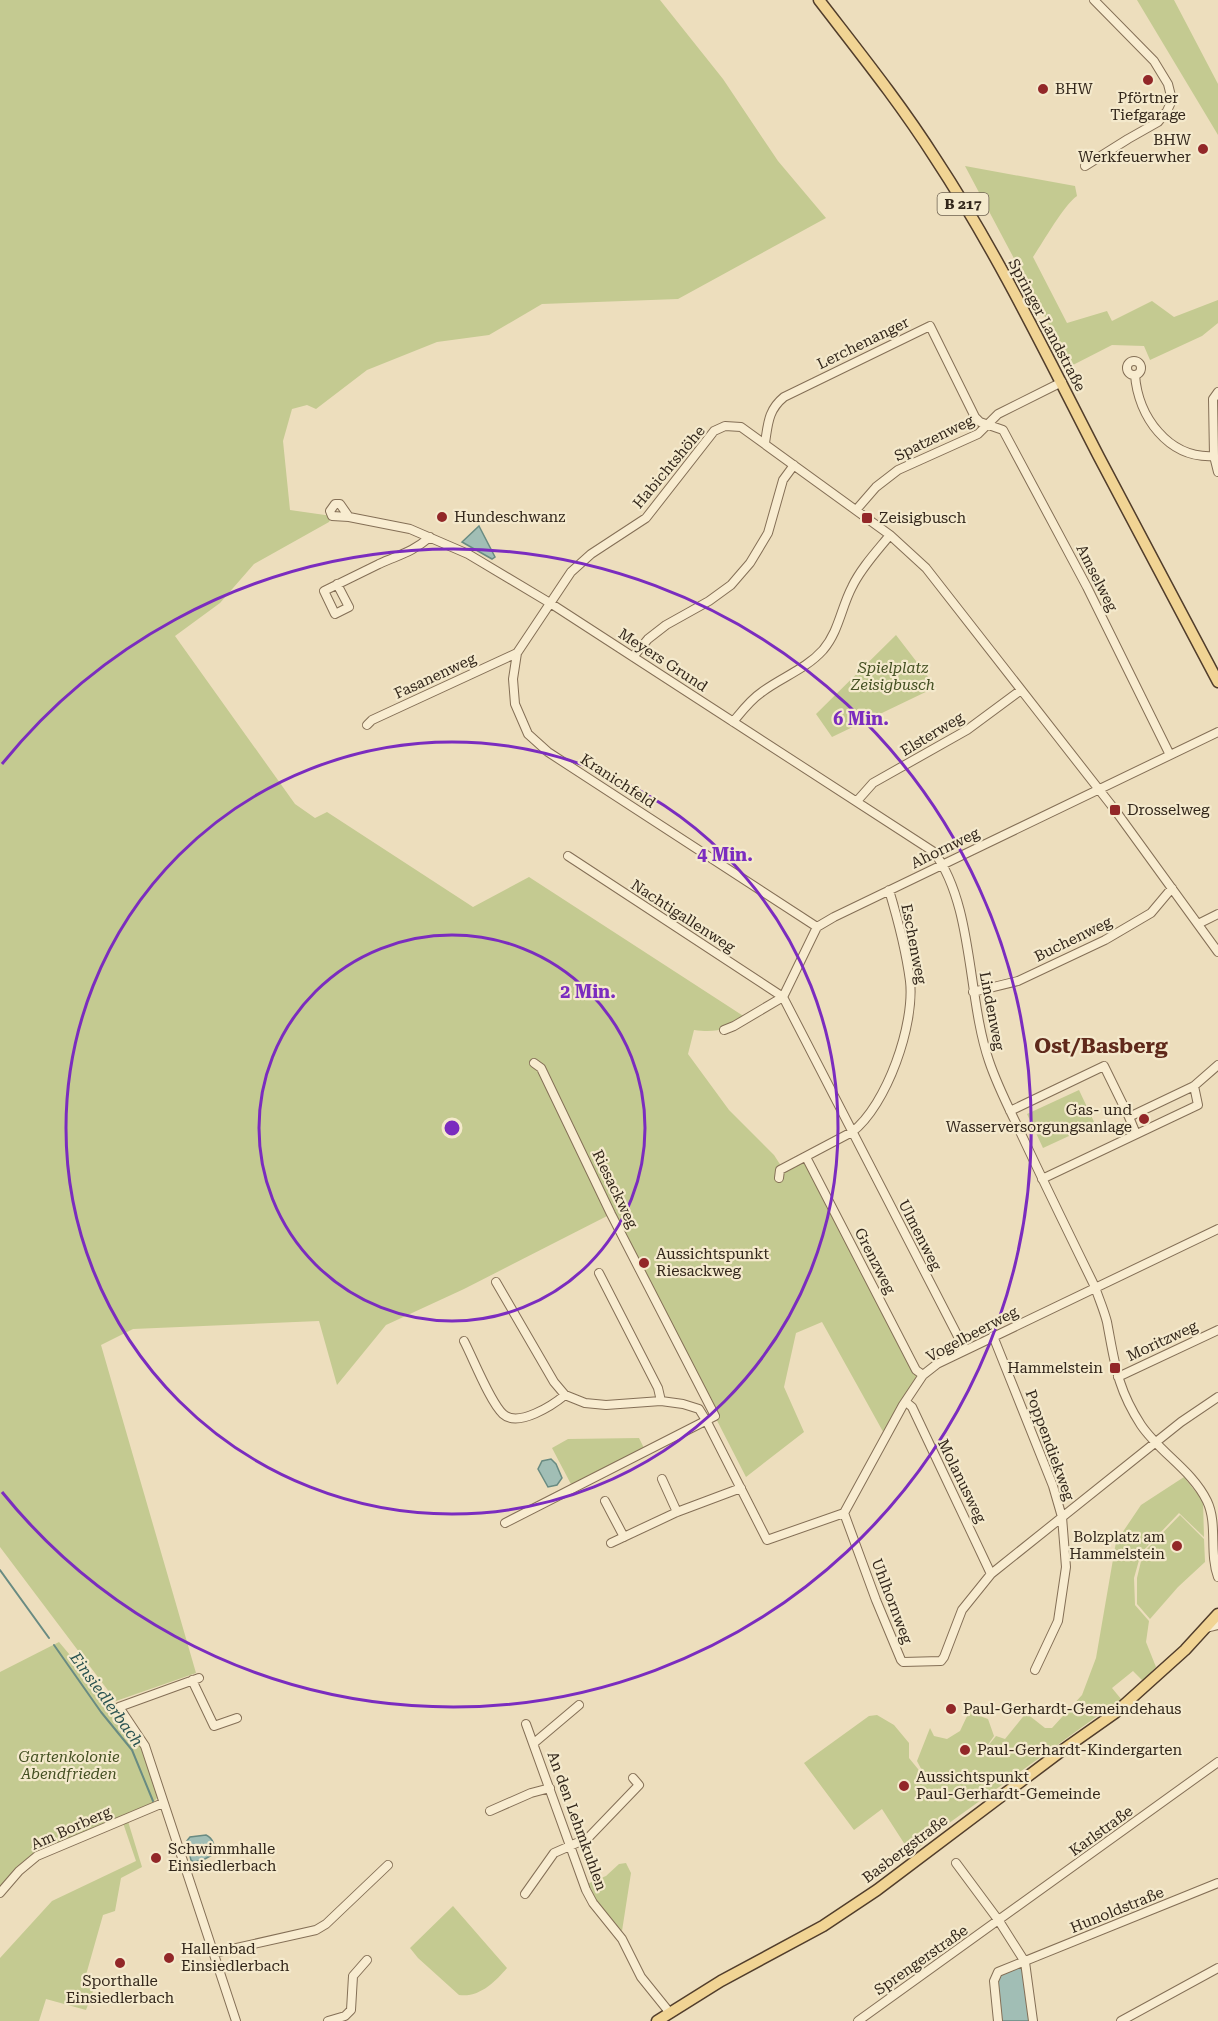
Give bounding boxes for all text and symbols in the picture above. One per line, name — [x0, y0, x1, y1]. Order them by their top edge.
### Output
marker: Pförtner Tiefgarage — [1141, 73, 1155, 87]
place label: BHW — [1055, 80, 1094, 98]
marker: BHW — [1036, 82, 1050, 96]
place label: Pförtner Tiefgarage — [1110, 89, 1186, 124]
place label: BHW Werkfeuerwher — [1078, 131, 1192, 166]
marker: BHW Werkfeuerwher — [1196, 142, 1210, 156]
road number: B 217 — [938, 193, 988, 215]
street label: Springer Landstraße — [1004, 256, 1090, 394]
street label: Lerchenanger — [814, 313, 912, 373]
street label: Spatzenweg — [891, 411, 977, 465]
street label: Habichtshöhe — [629, 422, 709, 512]
place label: Hundeschwanz — [454, 508, 565, 526]
place label: Zeisigbusch — [879, 509, 966, 527]
marker: Hundeschwanz — [435, 510, 449, 524]
marker: Zeisigbusch — [860, 511, 874, 525]
street label: Amselweg — [1072, 542, 1122, 615]
street label: Meyers Grund — [615, 624, 711, 696]
street label: Fasanenweg — [391, 649, 479, 703]
park label: Spielplatz Zeisigbusch — [850, 659, 935, 694]
text: 6 Min. — [833, 708, 889, 729]
street label: Elsterweg — [897, 708, 967, 760]
street label: Kranichfeld — [577, 750, 659, 812]
place label: Drosselweg — [1127, 801, 1210, 819]
marker: Drosselweg — [1108, 803, 1122, 817]
street label: Ahornweg — [908, 823, 983, 872]
text: 4 Min. — [697, 844, 753, 865]
street label: Nachtigallenweg — [628, 876, 739, 957]
street label: Eschenweg — [897, 902, 931, 986]
street label: Buchenweg — [1031, 912, 1115, 965]
street label: Lindenweg — [976, 970, 1009, 1052]
text: 2 Min. — [560, 981, 616, 1002]
district label: Ost/Basberg — [1034, 1034, 1168, 1058]
place label: Gas- und Wasserversorgungsanlage — [946, 1101, 1132, 1136]
marker: Gas- und Wasserversorgungsanlage — [1137, 1112, 1151, 1126]
centre of rings — [442, 1118, 462, 1138]
street label: Riesackweg — [588, 1147, 642, 1232]
street label: Ulmenweg — [895, 1197, 946, 1274]
street label: Grenzweg — [851, 1225, 900, 1297]
place label: Aussichtspunkt Riesackweg — [656, 1245, 770, 1280]
marker: Aussichtspunkt Riesackweg — [637, 1256, 651, 1270]
street label: Vogelbeerweg — [923, 1302, 1021, 1366]
street label: Moritzweg — [1124, 1317, 1201, 1365]
place label: Hammelstein — [1007, 1359, 1103, 1377]
marker: Hammelstein — [1108, 1361, 1122, 1375]
street label: Poppendiekweg — [1022, 1387, 1079, 1503]
street label: Molanusweg — [934, 1436, 990, 1526]
place label: Bolzplatz am Hammelstein — [1069, 1528, 1165, 1563]
marker: Bolzplatz am Hammelstein — [1170, 1539, 1184, 1553]
street label: Uhlhornweg — [868, 1556, 917, 1646]
water label: Einsiedlerbach — [65, 1648, 147, 1750]
place label: Paul-Gerhardt-Gemeindehaus — [963, 1700, 1181, 1718]
marker: Paul-Gerhardt-Gemeindehaus — [944, 1702, 958, 1716]
place label: Paul-Gerhardt-Kindergarten — [977, 1741, 1183, 1759]
marker: Paul-Gerhardt-Kindergarten — [958, 1743, 972, 1757]
park label: Gartenkolonie Abendfrieden — [18, 1748, 120, 1783]
street label: An den Lehmkuhlen — [543, 1749, 611, 1893]
place label: Aussichtspunkt Paul-Gerhardt-Gemeinde — [916, 1768, 1100, 1803]
marker: Aussichtspunkt Paul-Gerhardt-Gemeinde — [897, 1779, 911, 1793]
street label: Am Borberg — [28, 1802, 114, 1854]
street label: Karlstraße — [1066, 1802, 1136, 1860]
street label: Basbergstraße — [859, 1811, 951, 1887]
place label: Schwimmhalle Einsiedlerbach — [168, 1840, 277, 1875]
marker: Schwimmhalle Einsiedlerbach — [149, 1851, 163, 1865]
street label: Hunoldstraße — [1068, 1883, 1166, 1937]
street label: Sprengerstraße — [871, 1921, 971, 1999]
place label: Hallenbad Einsiedlerbach — [181, 1940, 290, 1975]
marker: Hallenbad Einsiedlerbach — [162, 1951, 176, 1965]
marker: Sporthalle Einsiedlerbach — [113, 1956, 127, 1970]
place label: Sporthalle Einsiedlerbach — [66, 1972, 175, 2007]

